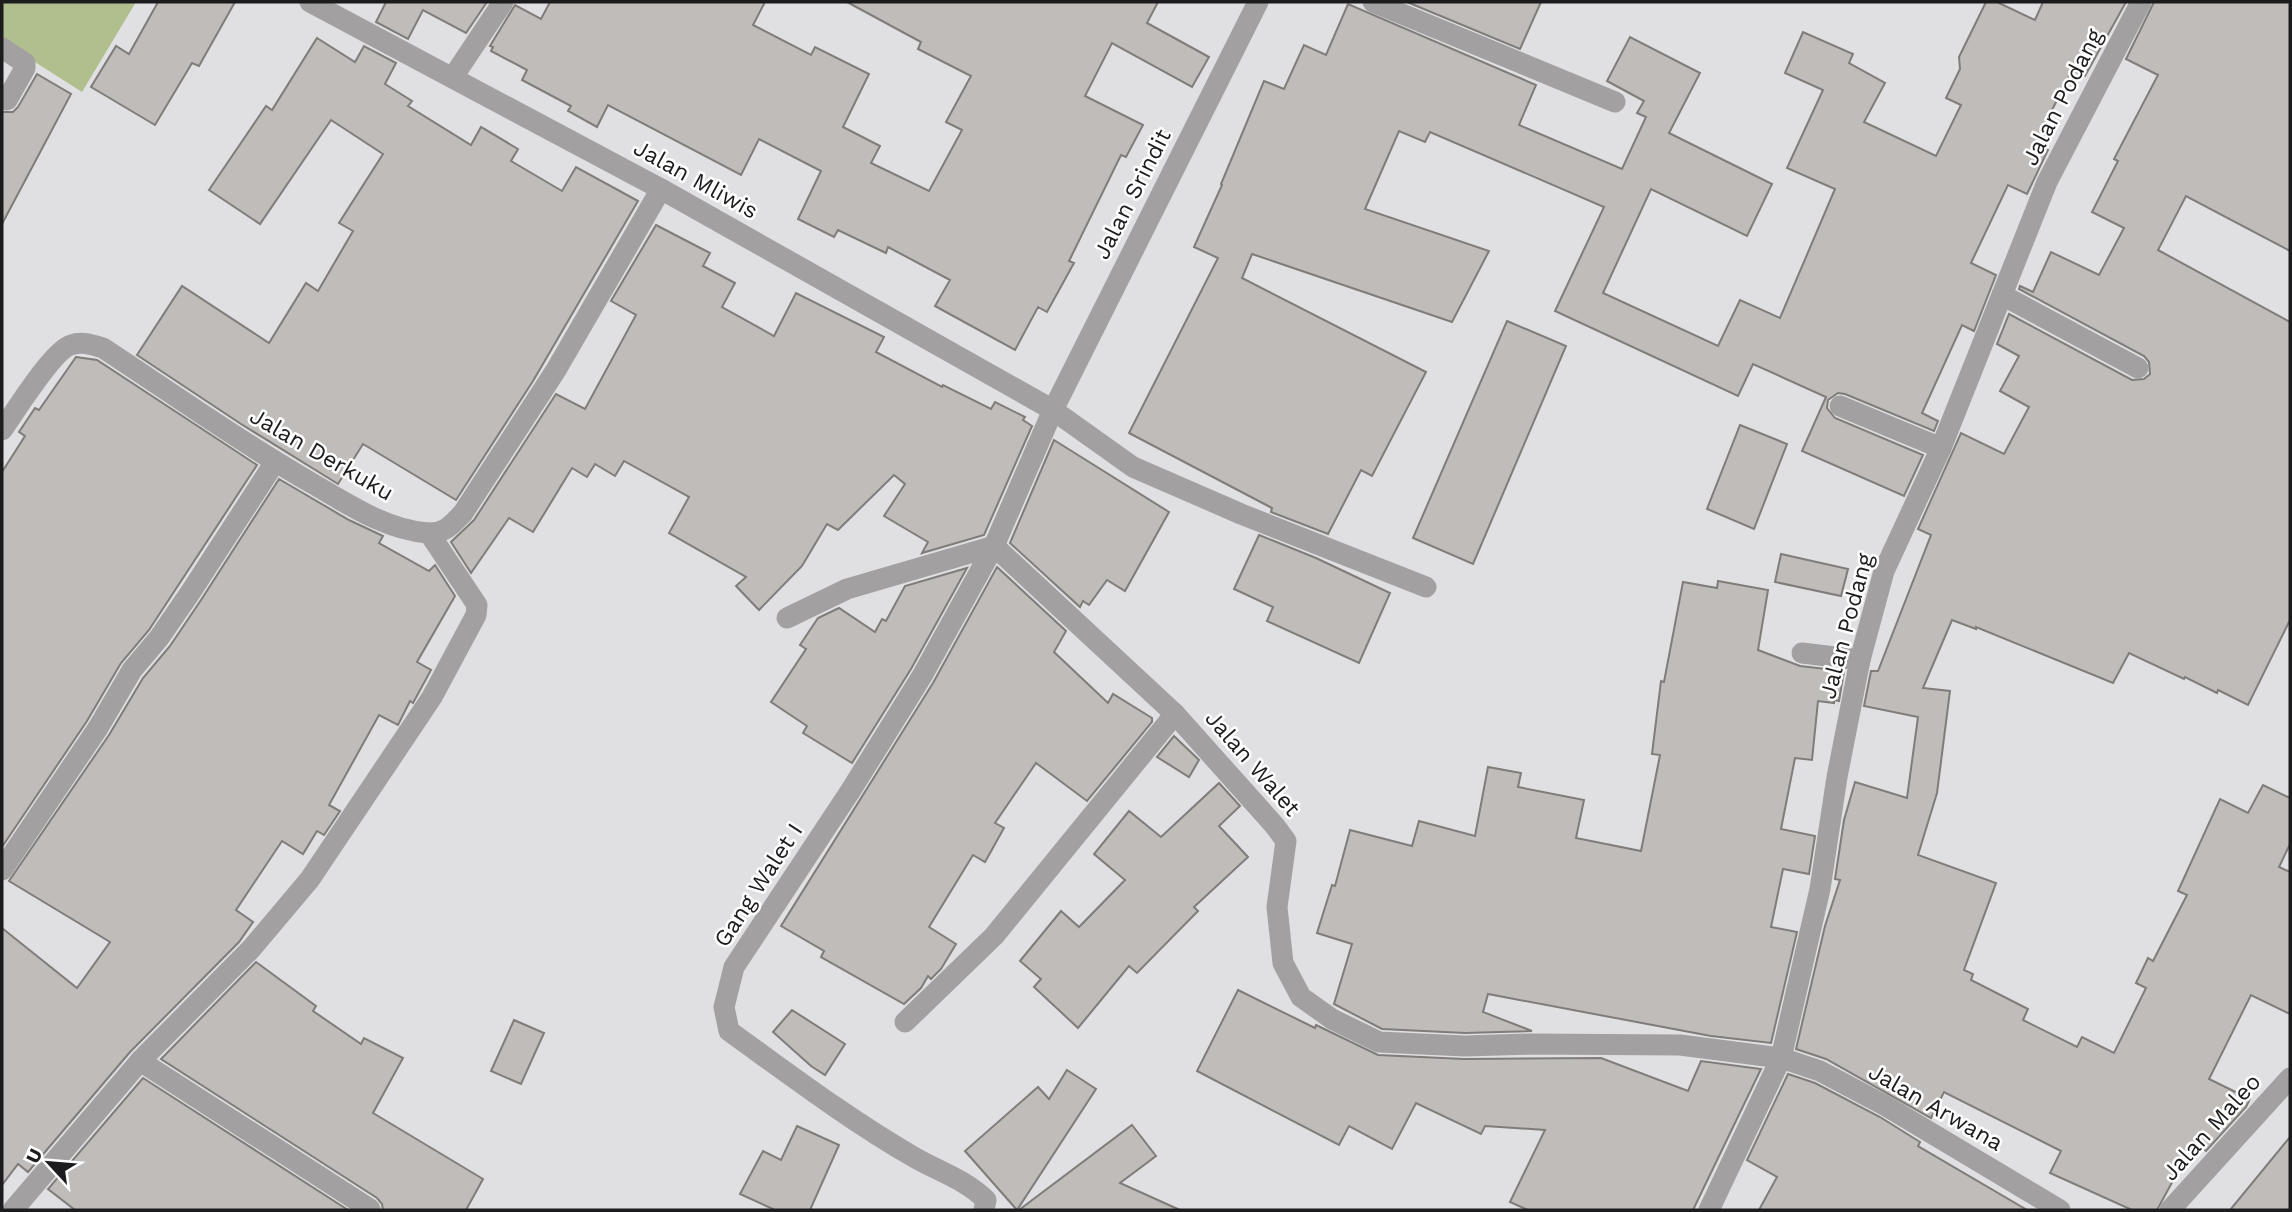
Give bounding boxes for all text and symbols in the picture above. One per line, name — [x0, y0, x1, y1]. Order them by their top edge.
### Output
street label: Jalan Podang — [2017, 24, 2109, 170]
street label: Jalan Srindit — [1088, 124, 1177, 264]
street label: Jalan Mliwis — [629, 134, 763, 225]
street label: Jalan Derkuku — [245, 402, 398, 506]
street label: Jalan Podang — [1814, 550, 1879, 702]
street label: Jalan Walet — [1199, 705, 1306, 822]
street label: Gang Walet I — [708, 818, 808, 952]
street label: Jalan Arwana — [1864, 1058, 2008, 1157]
street label: Jalan Maleo — [2156, 1068, 2266, 1186]
north arrow — [14, 1128, 84, 1198]
text: U — [21, 1145, 47, 1167]

